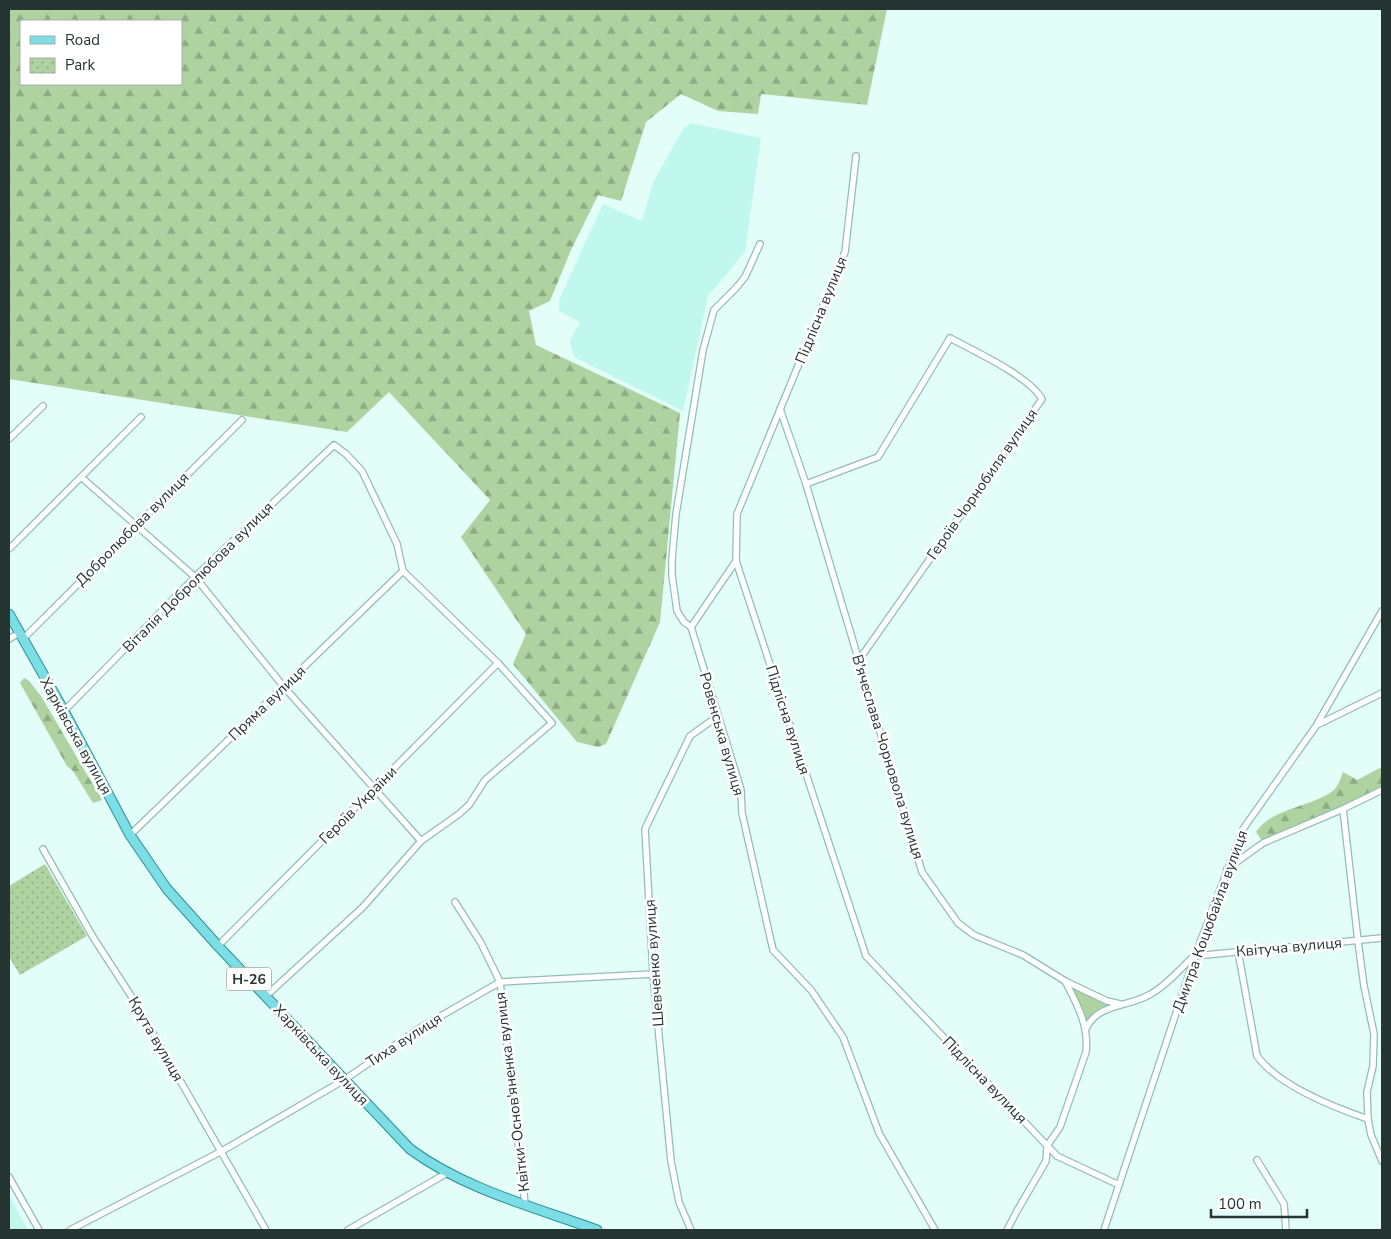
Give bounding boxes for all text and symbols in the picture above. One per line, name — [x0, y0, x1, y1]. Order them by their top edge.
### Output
legend — [20, 20, 182, 85]
text: Road — [65, 30, 100, 50]
text: Park — [65, 55, 95, 75]
street label: Підлісна вулиця — [790, 253, 852, 367]
street label: Героїв Чорнобиля вулиця — [922, 404, 1042, 564]
street label: Добролюбова вулиця — [71, 468, 193, 590]
street label: Віталія Добролюбова вулиця — [118, 497, 278, 657]
street label: В'ячеслава Чорновола вулиця — [847, 652, 929, 862]
street label: Пряма вулиця — [224, 661, 310, 745]
street label: Підлісна вулиця — [761, 663, 815, 777]
street label: Ровенська вулиця — [695, 670, 749, 798]
street label: Харківська вулиця — [35, 674, 117, 798]
street label: Героїв України — [315, 762, 401, 848]
street label: Дмитра Коцюбайла вулиця — [1168, 827, 1252, 1015]
street label: Шевченко вулиця — [640, 899, 668, 1027]
street label: Квітуча вулиця — [1235, 932, 1343, 962]
road number: Н-26 — [226, 968, 272, 991]
street label: Квітки-Основ'яненка вулиця — [490, 991, 534, 1193]
street label: Крута вулиця — [124, 993, 188, 1085]
street label: Харківська вулиця — [269, 1000, 373, 1110]
street label: Тиха вулиця — [362, 1008, 446, 1072]
street label: Підлісна вулиця — [938, 1032, 1032, 1128]
scale bar — [1211, 1186, 1307, 1218]
text: 100 m — [1218, 1194, 1262, 1214]

